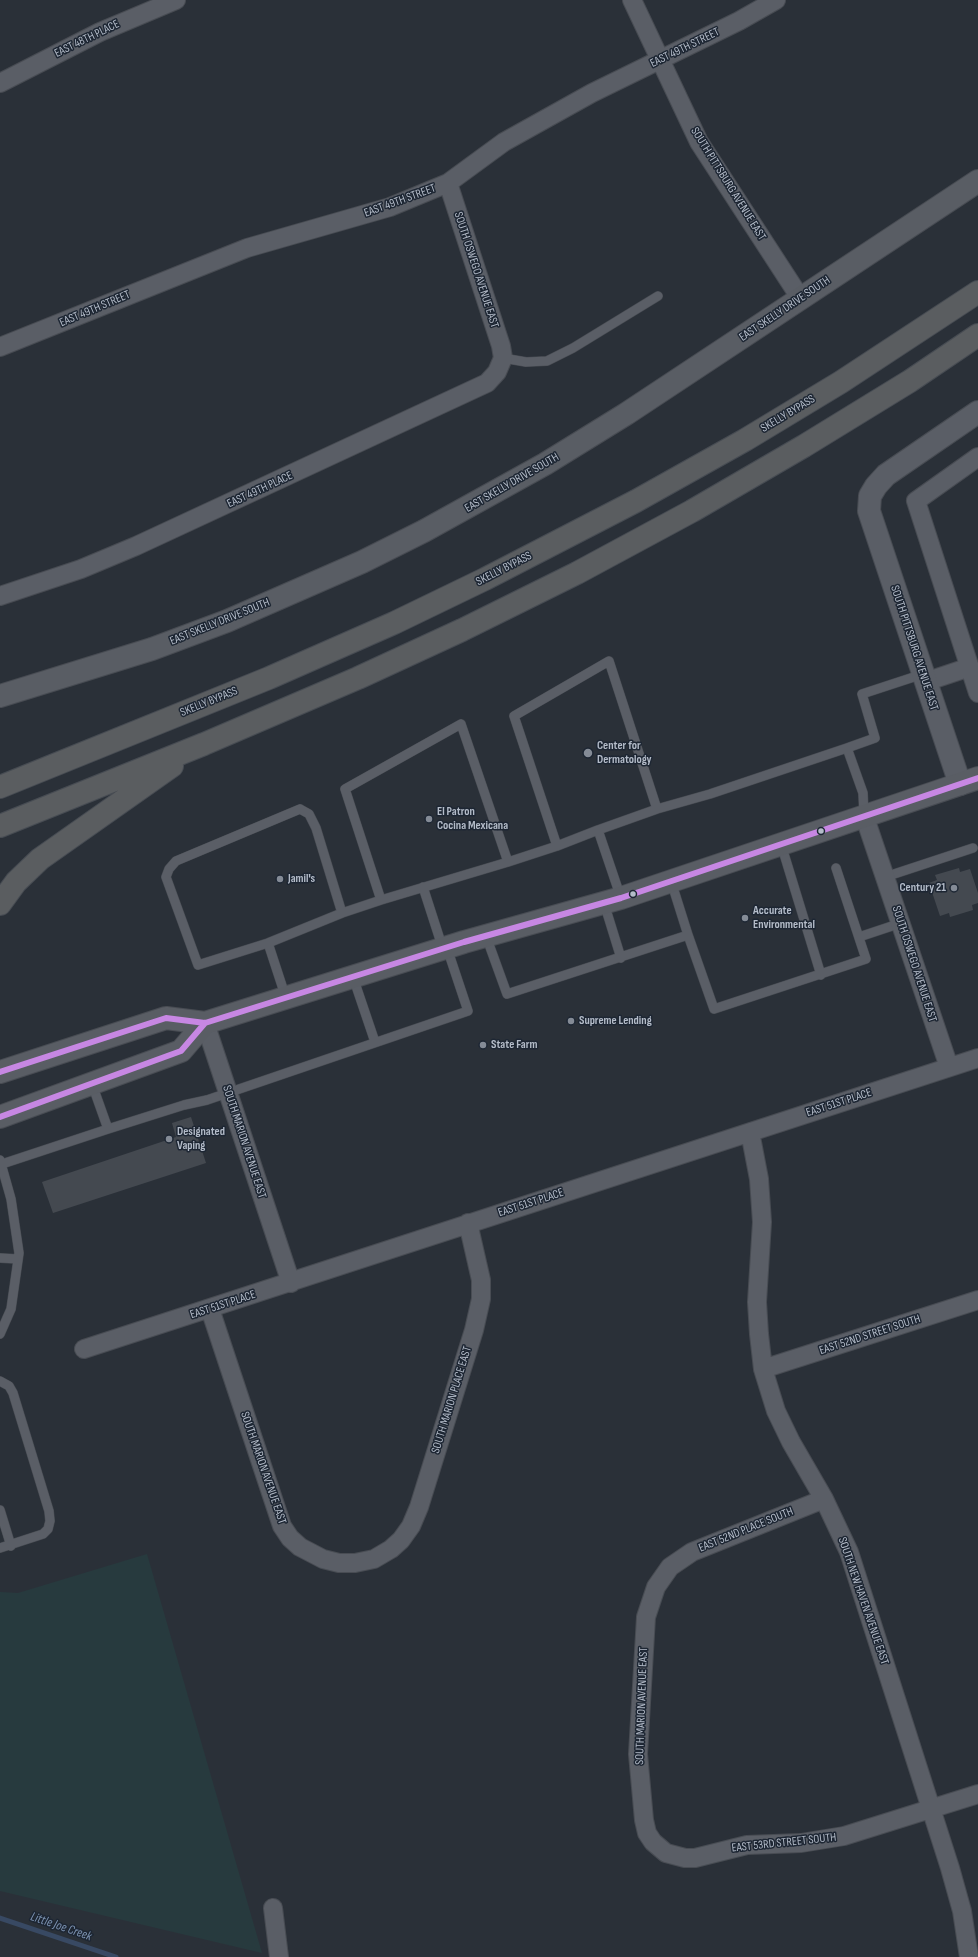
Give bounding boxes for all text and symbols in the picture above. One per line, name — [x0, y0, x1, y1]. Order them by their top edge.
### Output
street label: EAST 48TH PLACE — [52, 17, 122, 61]
street label: EAST 49TH STREET — [648, 25, 722, 71]
street label: SOUTH PITTSBURG AVENUE EAST — [687, 125, 769, 243]
street label: EAST 49TH STREET — [362, 181, 438, 221]
street label: SOUTH OSWEGO AVENUE EAST — [450, 210, 502, 330]
street label: EAST SKELLY DRIVE SOUTH — [737, 273, 833, 345]
street label: EAST 49TH STREET — [58, 288, 132, 330]
street label: SKELLY BYPASS — [758, 392, 818, 436]
street label: EAST SKELLY DRIVE SOUTH — [462, 450, 562, 516]
street label: EAST 49TH PLACE — [225, 469, 295, 511]
street label: SKELLY BYPASS — [474, 549, 534, 589]
street label: SOUTH PITTSBURG AVENUE EAST — [887, 584, 941, 712]
street label: EAST SKELLY DRIVE SOUTH — [168, 595, 272, 649]
street label: SKELLY BYPASS — [178, 684, 240, 720]
place label: Center for Dermatology — [597, 739, 652, 767]
marker: Center for Dermatology — [582, 747, 594, 759]
place label: El Patron Cocina Mexicana — [437, 805, 508, 833]
marker: El Patron Cocina Mexicana — [424, 814, 434, 824]
unlabelled marker — [816, 826, 826, 836]
place label: Jamil's — [288, 872, 315, 886]
marker: Jamil's — [275, 874, 285, 884]
place label: Century 21 — [900, 881, 946, 895]
marker: Century 21 — [949, 883, 959, 893]
unlabelled marker — [628, 889, 638, 899]
place label: Accurate Environmental — [753, 904, 815, 932]
street label: SOUTH OSWEGO AVENUE EAST — [888, 904, 940, 1024]
marker: Accurate Environmental — [740, 913, 750, 923]
place label: Supreme Lending — [579, 1014, 652, 1028]
marker: Supreme Lending — [566, 1016, 576, 1026]
place label: State Farm — [491, 1038, 537, 1052]
marker: State Farm — [478, 1040, 488, 1050]
street label: SOUTH MARION AVENUE EAST — [219, 1084, 269, 1200]
street label: EAST 51ST PLACE — [804, 1086, 874, 1120]
place label: Designated Vaping — [177, 1125, 225, 1153]
marker: Designated Vaping — [164, 1134, 174, 1144]
street label: EAST 51ST PLACE — [496, 1186, 566, 1220]
street label: EAST 51ST PLACE — [188, 1288, 258, 1322]
street label: EAST 52ND STREET SOUTH — [818, 1312, 922, 1358]
street label: SOUTH MARION PLACE EAST — [429, 1345, 475, 1455]
street label: SOUTH MARION AVENUE EAST — [237, 1410, 289, 1526]
street label: EAST 52ND PLACE SOUTH — [697, 1504, 795, 1556]
street label: SOUTH NEW HAVEN AVENUE EAST — [834, 1535, 892, 1667]
street label: SOUTH MARION AVENUE EAST — [633, 1647, 651, 1765]
street label: EAST 53RD STREET SOUTH — [731, 1830, 837, 1856]
water label: Little Joe Creek — [28, 1909, 94, 1945]

